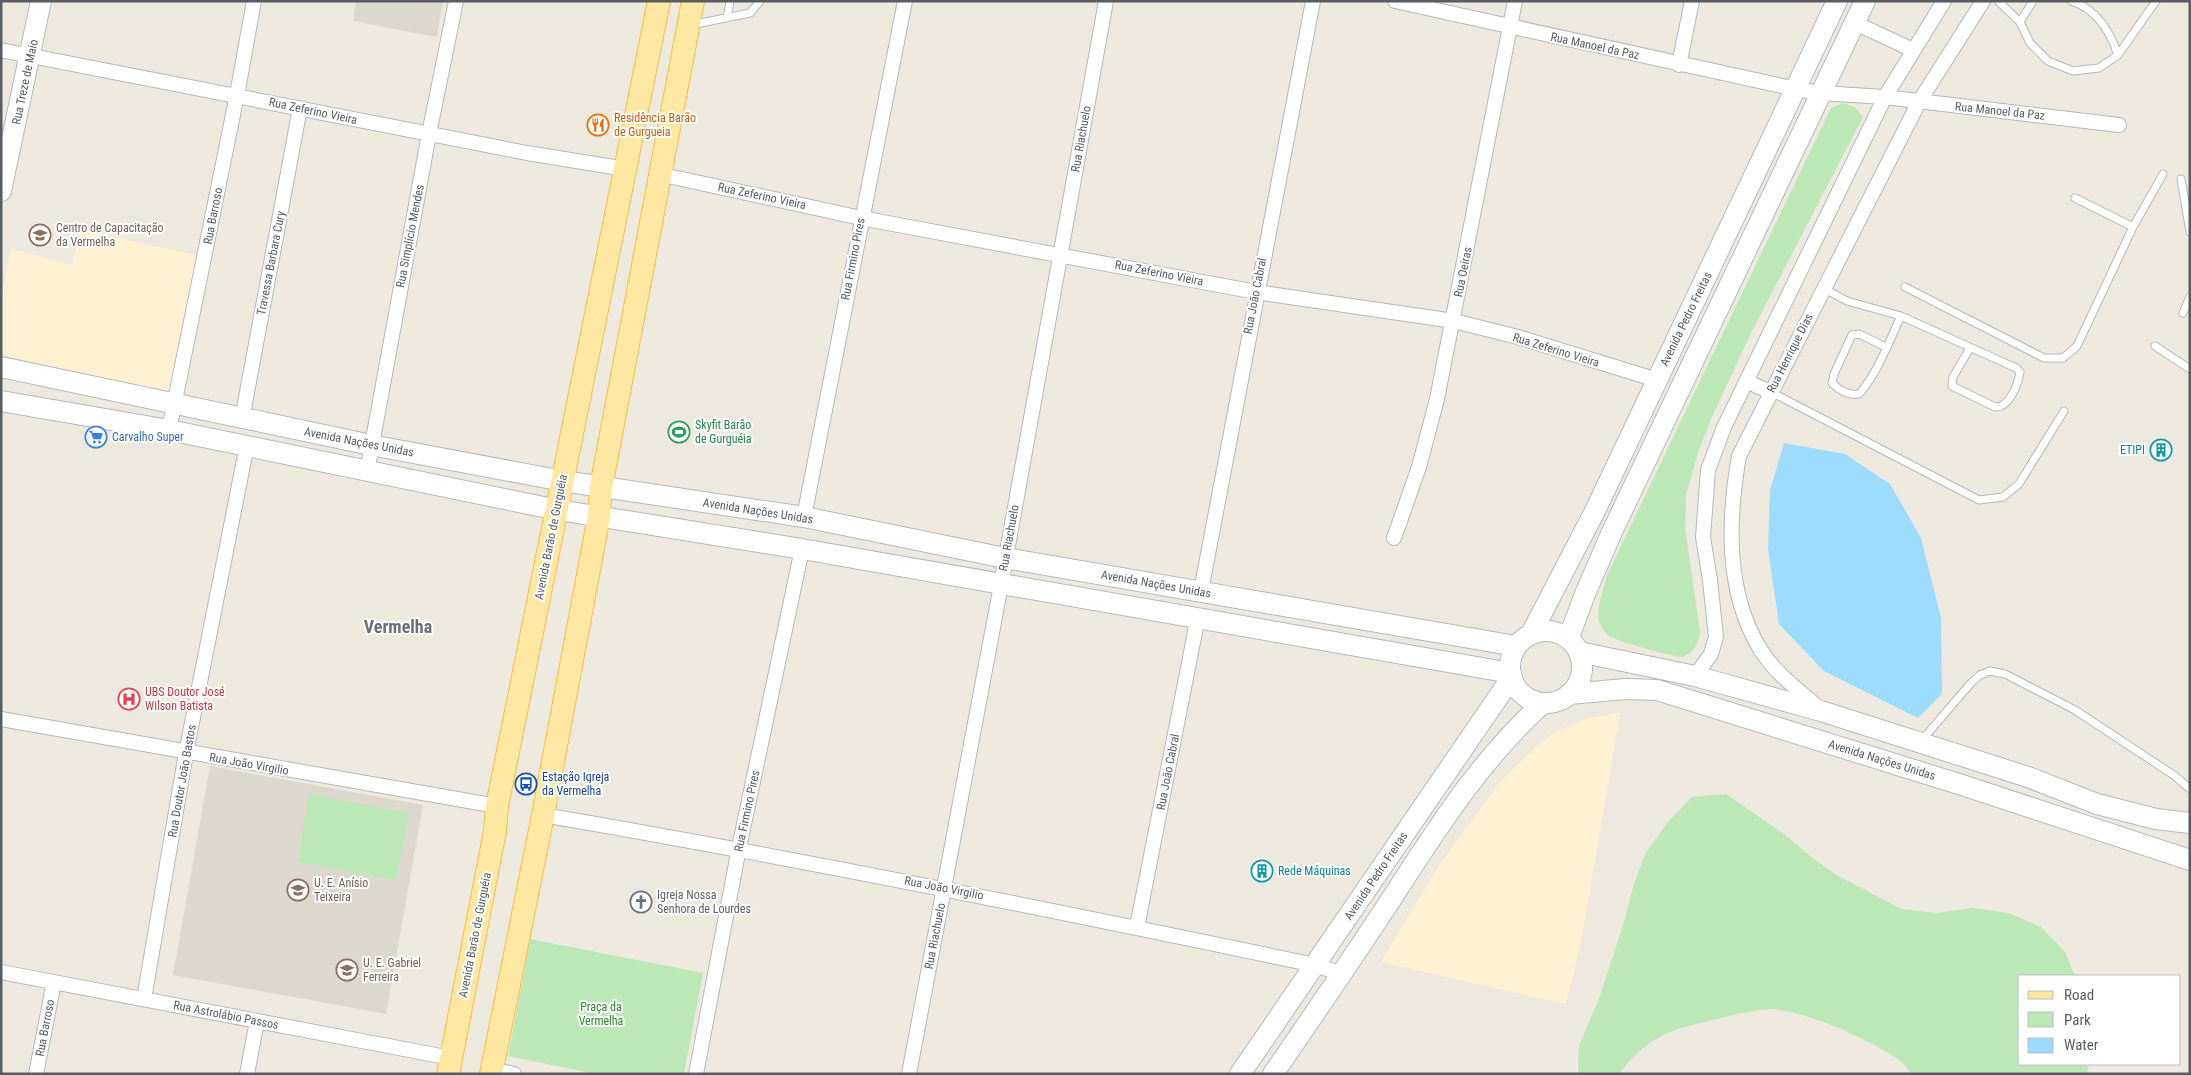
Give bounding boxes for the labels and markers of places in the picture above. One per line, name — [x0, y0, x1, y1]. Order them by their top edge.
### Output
place label: Residência Barão de Gurgueia — [614, 111, 696, 139]
restaurant icon: Residência Barão de Gurgueia — [586, 113, 610, 137]
place label: Centro de Capacitação da Vermelha — [56, 221, 164, 249]
school or university icon: Centro de Capacitação da Vermelha — [28, 223, 52, 247]
place label: Skyfit Barão de Gurguéia — [695, 418, 752, 446]
sports icon: Skyfit Barão de Gurguéia — [667, 420, 691, 444]
supermarket icon: Carvalho Super — [84, 425, 108, 449]
place label: Carvalho Super — [112, 430, 184, 444]
building icon: ETIPI — [2149, 438, 2173, 462]
place label: ETIPI — [2120, 443, 2145, 457]
place label: UBS Doutor José Wilson Batista — [145, 685, 225, 713]
hospital icon: UBS Doutor José Wilson Batista — [117, 687, 141, 711]
place label: Estação Igreja da Vermelha — [542, 770, 610, 798]
bus stop icon: Estação Igreja da Vermelha — [514, 772, 538, 796]
building icon: Rede Máquinas — [1250, 859, 1274, 883]
place label: Rede Máquinas — [1278, 864, 1351, 878]
place label: U. E. Anísio Teixeira — [314, 876, 368, 904]
school or university icon: U. E. Anísio Teixeira — [286, 878, 310, 902]
place label: Igreja Nossa Senhora de Lourdes — [657, 888, 751, 916]
church icon: Igreja Nossa Senhora de Lourdes — [629, 890, 653, 914]
place label: U. E. Gabriel Ferreira — [363, 956, 421, 984]
school or university icon: U. E. Gabriel Ferreira — [335, 958, 359, 982]

